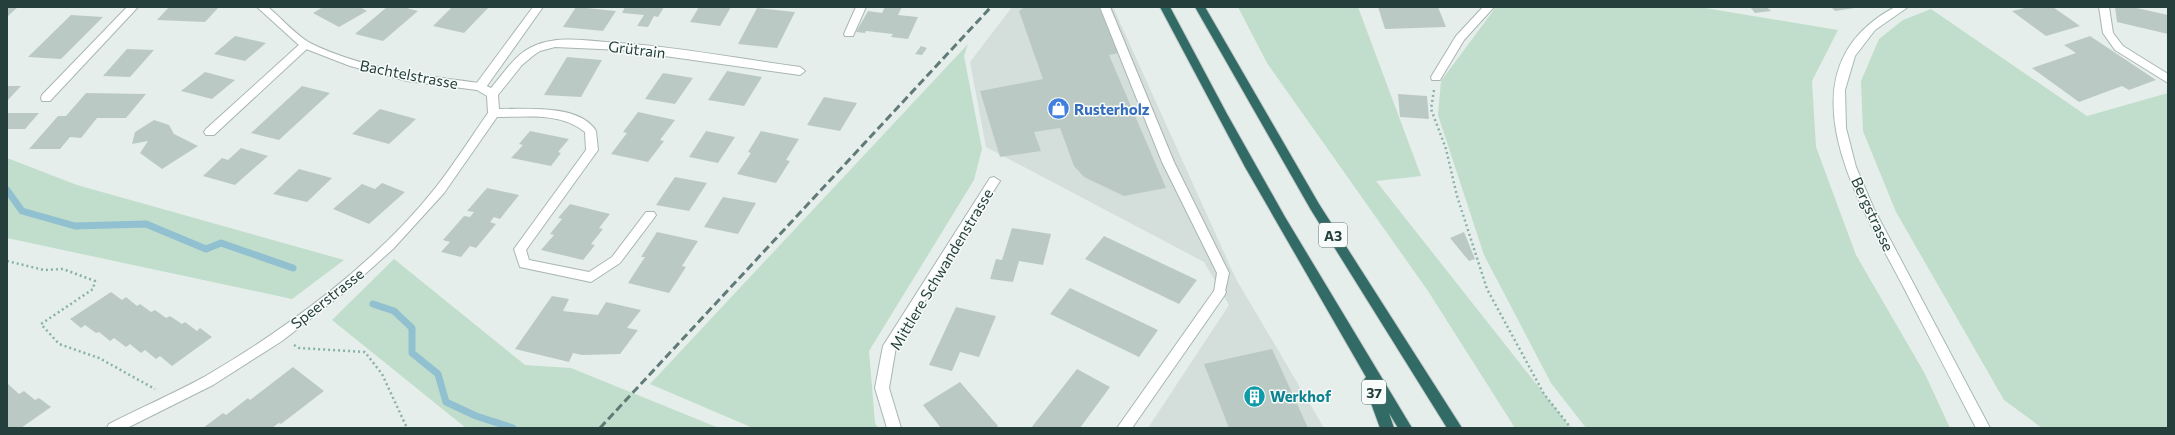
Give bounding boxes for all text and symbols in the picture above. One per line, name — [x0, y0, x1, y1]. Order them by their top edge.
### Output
street label: Grütrain — [607, 37, 667, 61]
street label: Bachtelstrasse — [358, 56, 460, 92]
shop icon: Rusterholz — [1046, 96, 1072, 122]
place label: Rusterholz — [1074, 100, 1150, 118]
street label: Bergstrasse — [1848, 174, 1898, 254]
street label: Mittlere Schwandenstrasse — [886, 185, 996, 353]
road number: A3 — [1319, 223, 1347, 247]
street label: Speerstrasse — [287, 264, 367, 332]
road number: 37 — [1362, 380, 1386, 404]
building icon: Werkhof — [1242, 383, 1268, 409]
place label: Werkhof — [1270, 387, 1332, 405]

